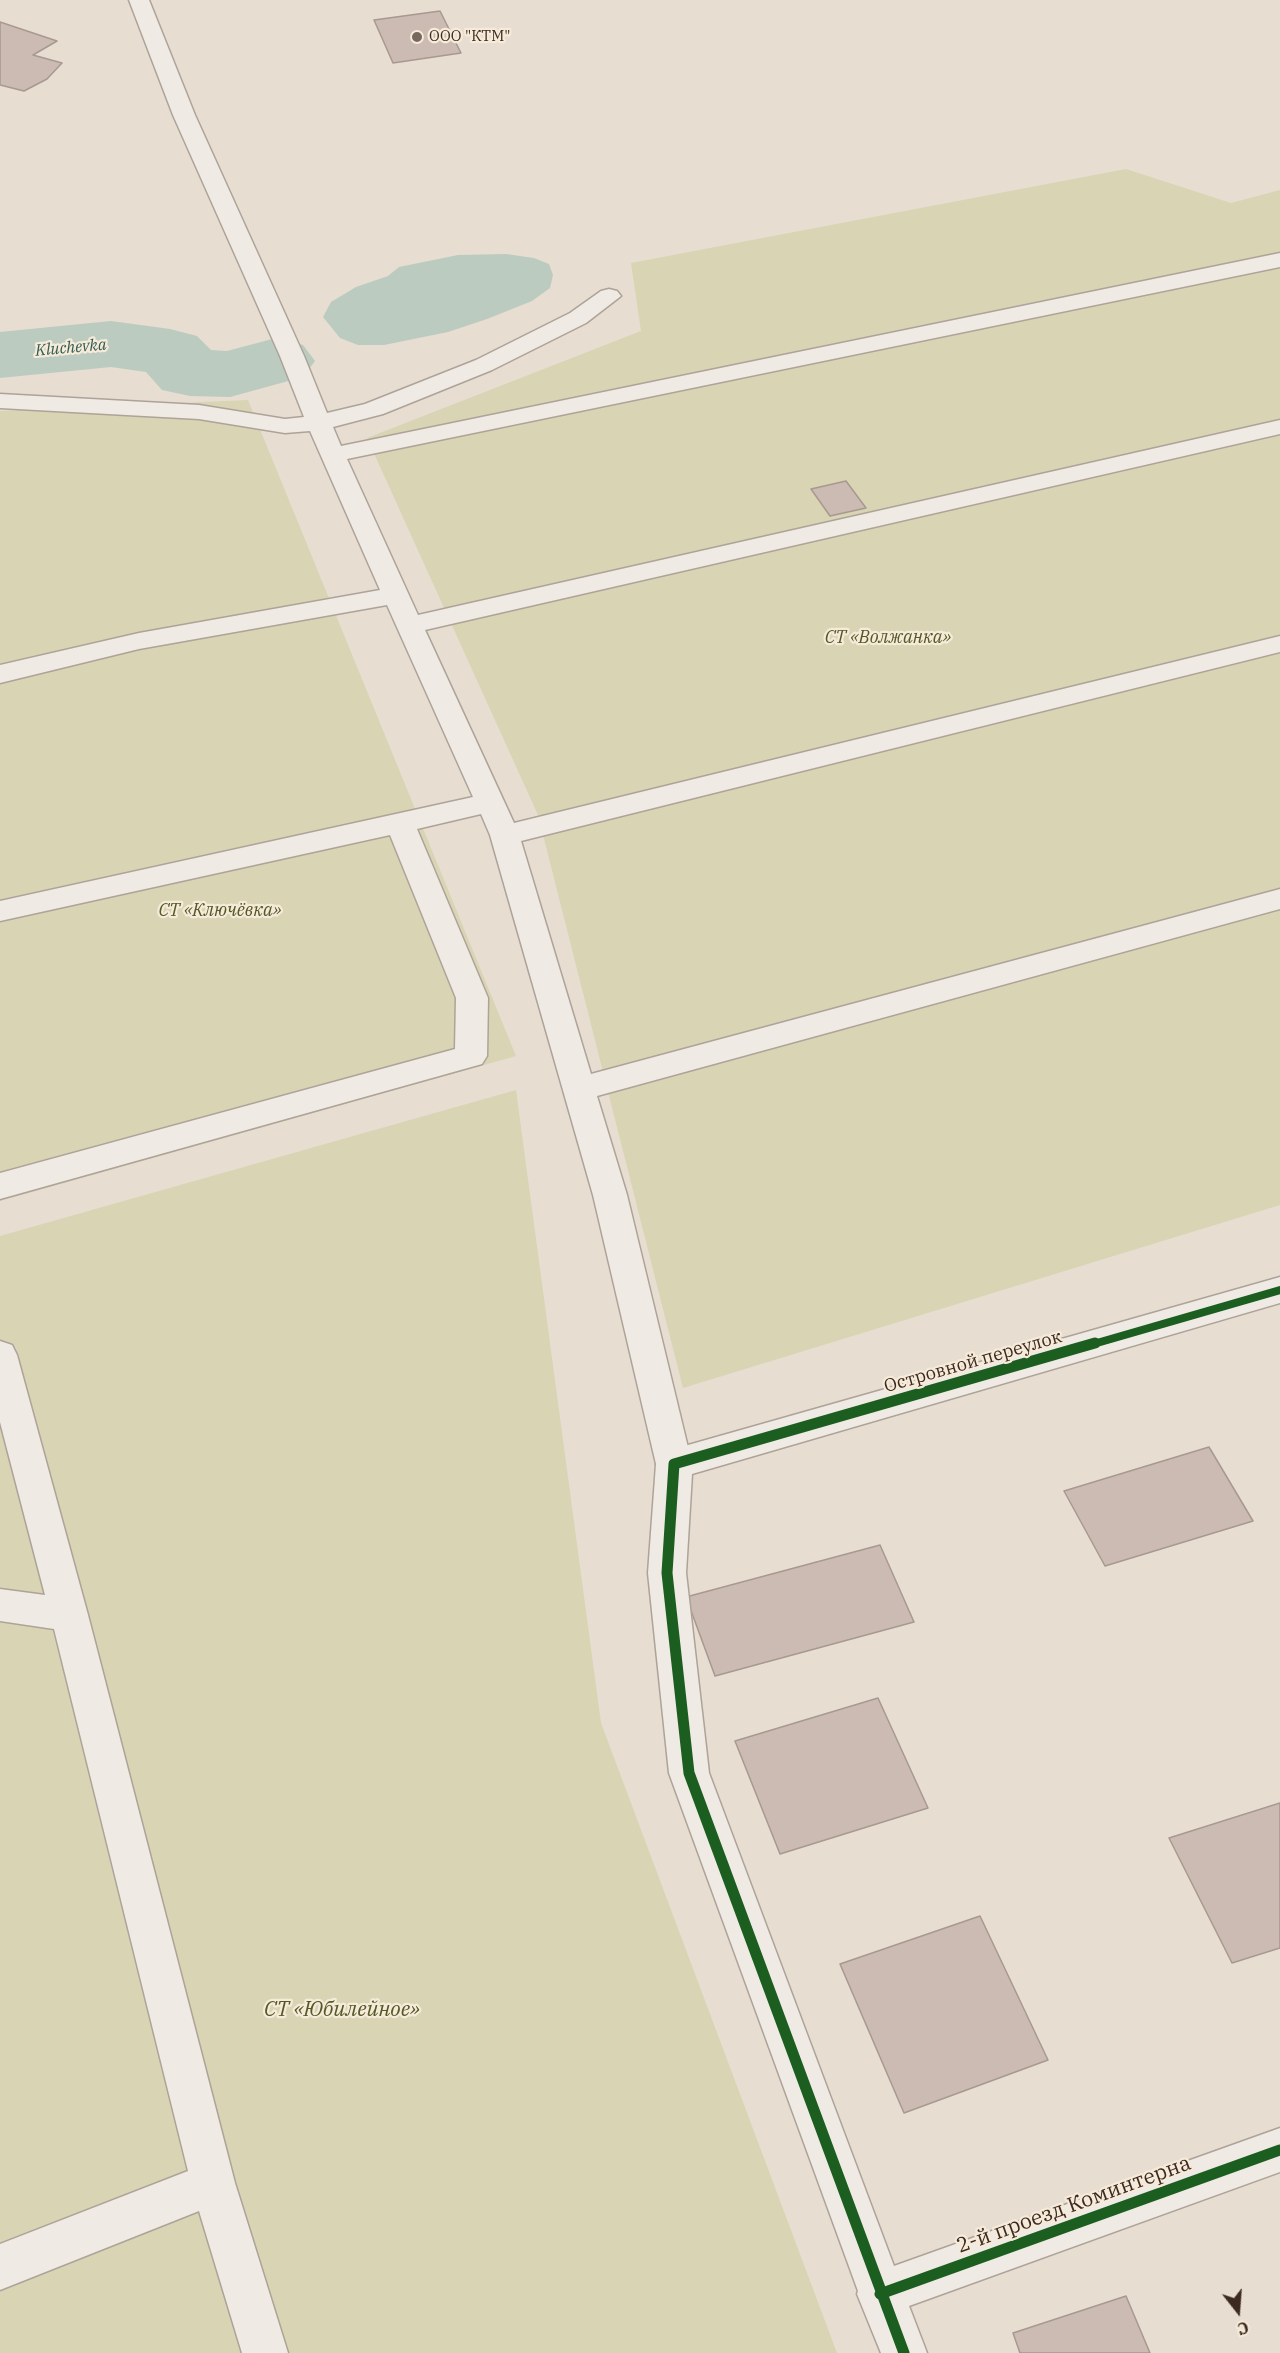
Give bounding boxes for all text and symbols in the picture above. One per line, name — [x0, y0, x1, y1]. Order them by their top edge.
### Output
place label: ООО "КТМ" — [429, 28, 510, 46]
marker: ООО "КТМ" — [410, 30, 424, 44]
water label: Kluchevka — [35, 335, 107, 361]
park label: СТ «Волжанка» — [825, 627, 951, 649]
park label: СТ «Ключёвка» — [158, 900, 282, 922]
street label: Островной переулок — [882, 1326, 1064, 1398]
park label: СТ «Юбилейное» — [264, 1997, 420, 2023]
street label: 2-й проезд Коминтерна — [953, 2151, 1195, 2259]
north arrow — [1208, 2281, 1268, 2341]
text: С — [1235, 2317, 1251, 2339]

